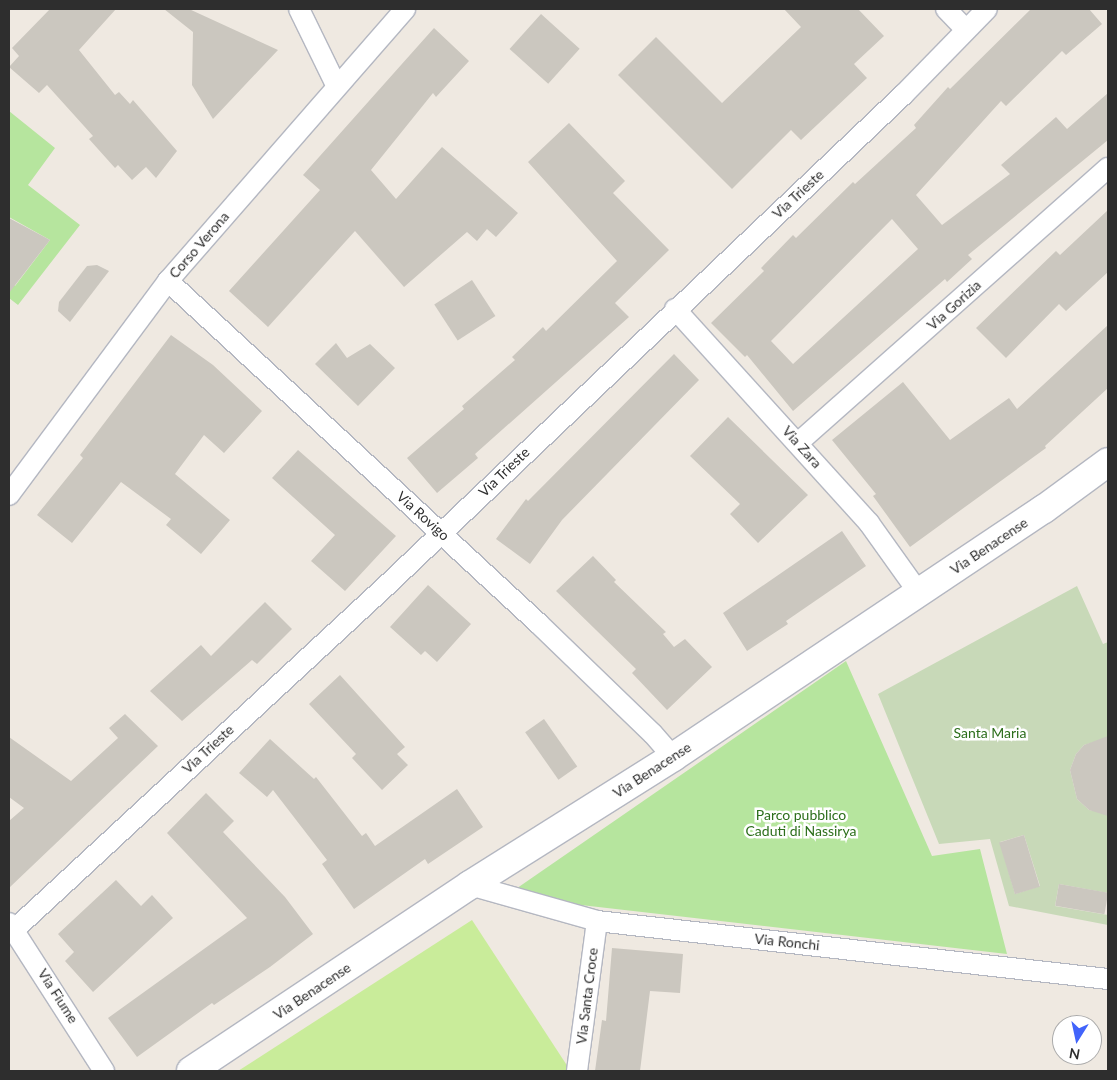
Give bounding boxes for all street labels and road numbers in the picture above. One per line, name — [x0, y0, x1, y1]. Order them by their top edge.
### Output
street label: Via Trieste — [769, 166, 827, 222]
street label: Corso Verona — [165, 208, 233, 282]
street label: Via Gorizia — [924, 276, 984, 334]
street label: Via Zara — [779, 423, 825, 471]
street label: Via Trieste — [475, 444, 533, 500]
street label: Via Rovigo — [393, 488, 453, 544]
street label: Via Benacense — [947, 514, 1031, 578]
street label: Via Trieste — [179, 721, 237, 777]
street label: Via Benacense — [610, 739, 694, 801]
street label: Via Ronchi — [754, 930, 820, 954]
street label: Via Santa Croce — [573, 947, 601, 1045]
street label: Via Benacense — [270, 959, 354, 1023]
street label: Via Fiume — [34, 966, 82, 1026]

